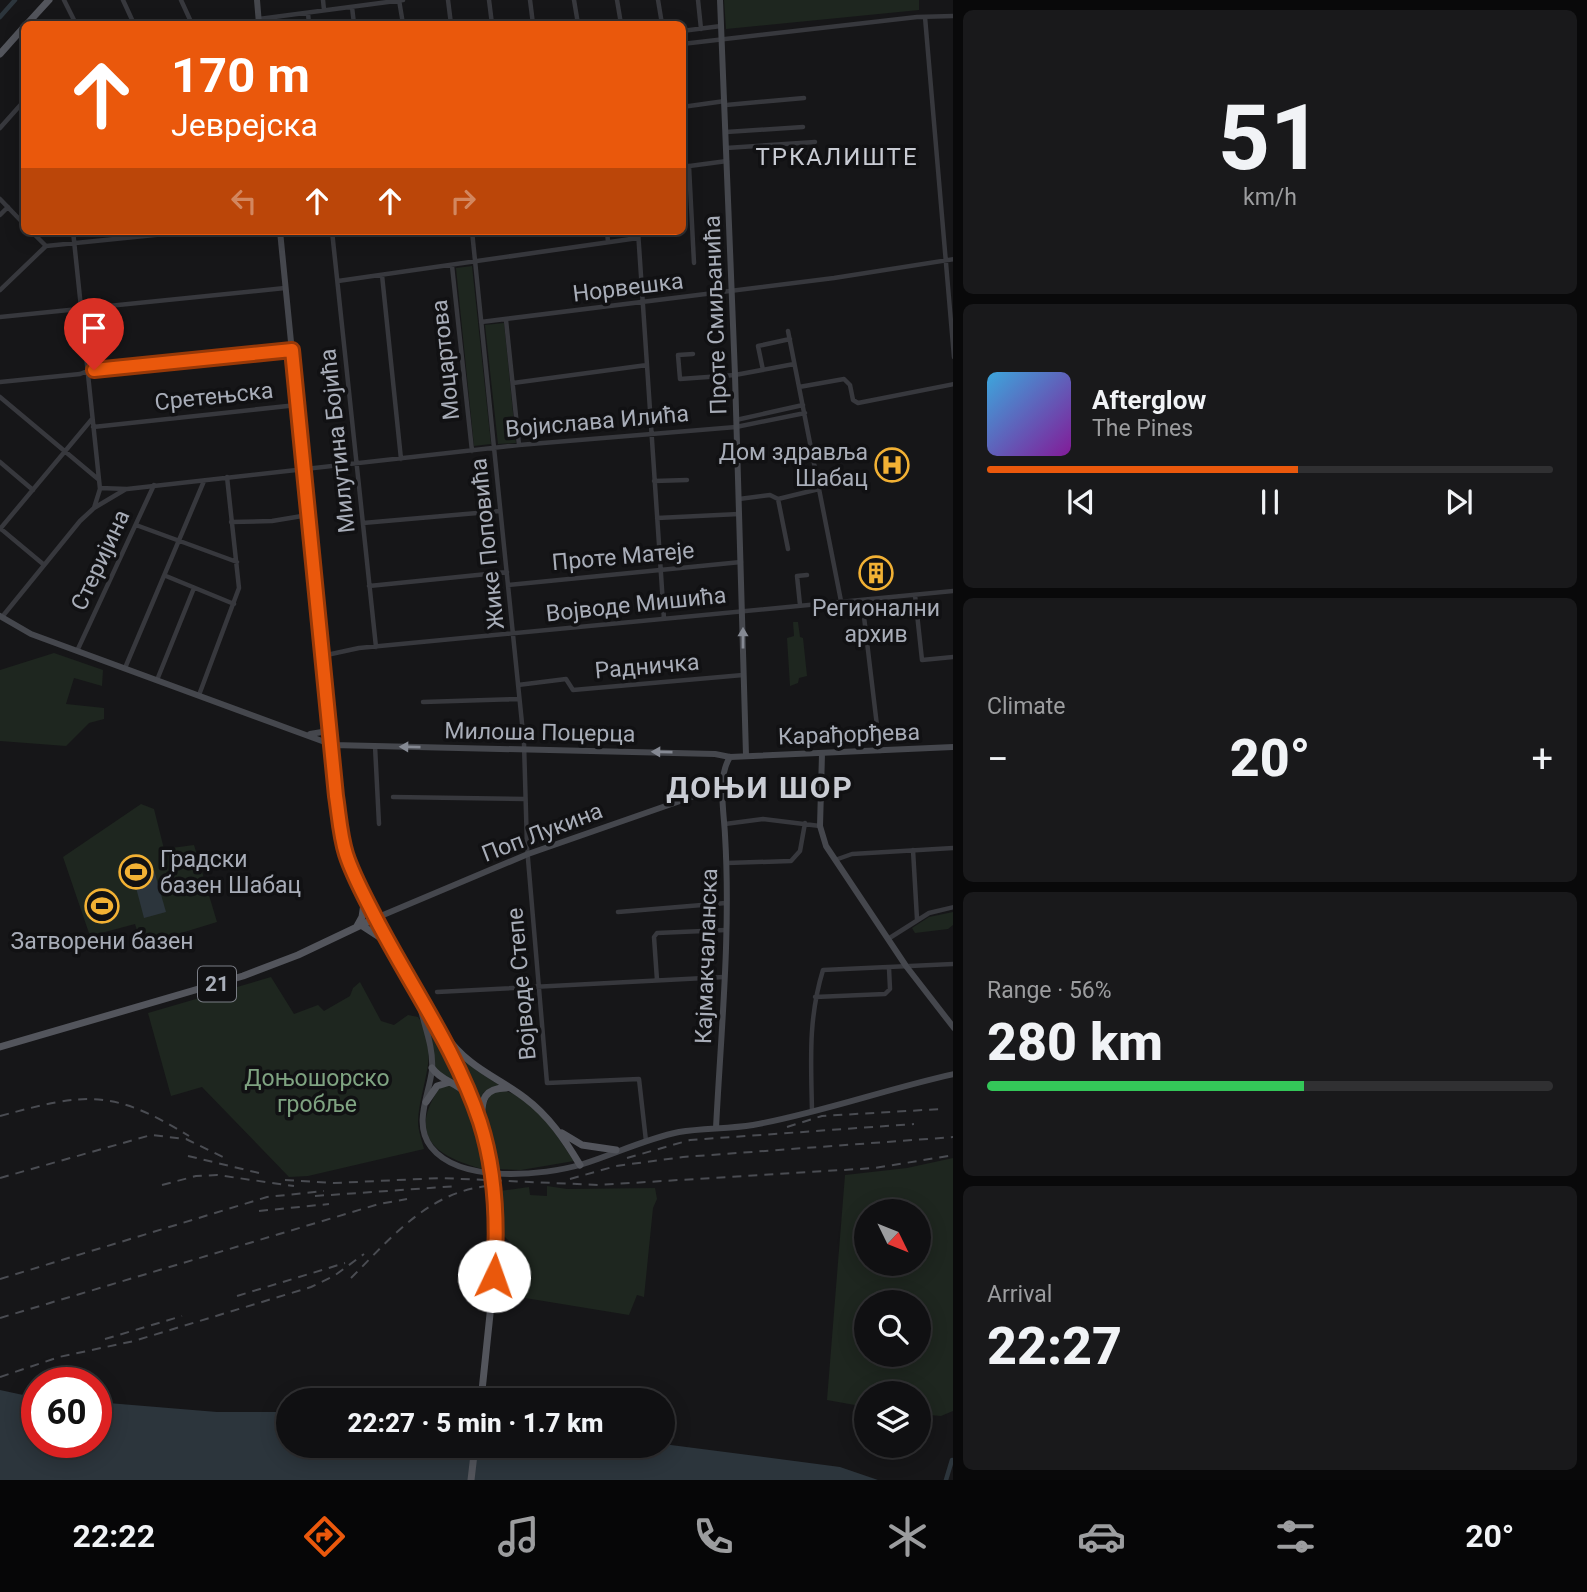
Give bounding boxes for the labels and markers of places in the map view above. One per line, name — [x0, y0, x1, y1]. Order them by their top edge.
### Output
pin — [64, 298, 124, 370]
place label: Дом здравља Шабац — [719, 439, 868, 492]
hospital icon: Дом здравља Шабац — [873, 446, 911, 484]
building icon: Регионални архив — [857, 554, 895, 592]
place label: Регионални архив — [812, 595, 940, 648]
place label: Градски базен Шабац — [160, 846, 301, 899]
sports icon: Градски базен Шабац — [117, 853, 155, 891]
sports icon: Затворени базен — [83, 887, 121, 925]
place label: Затворени базен — [10, 928, 194, 955]

